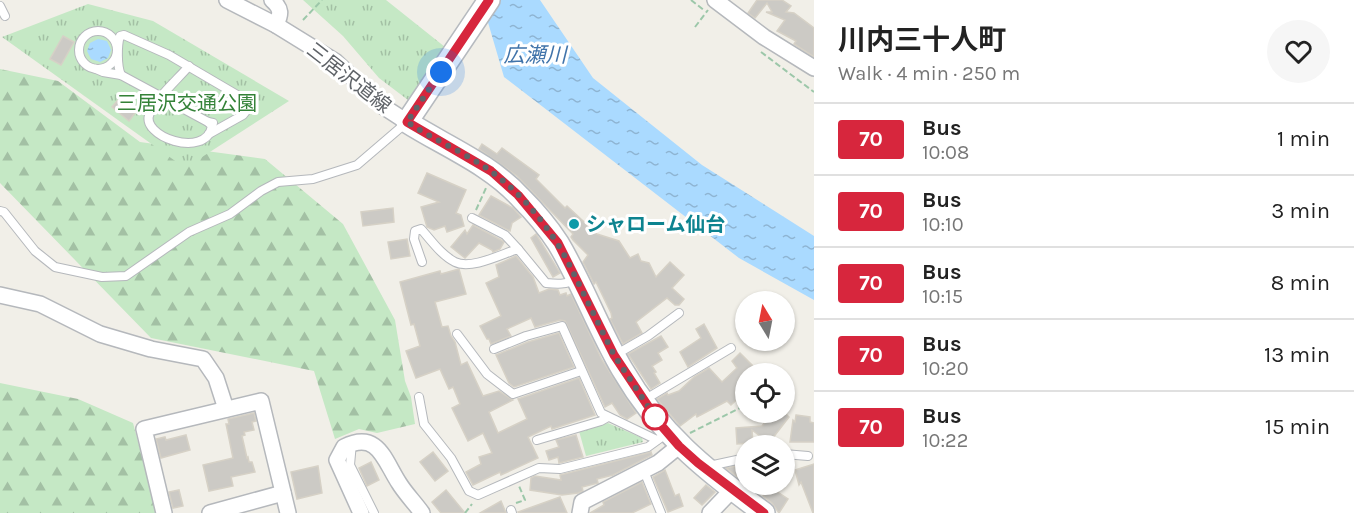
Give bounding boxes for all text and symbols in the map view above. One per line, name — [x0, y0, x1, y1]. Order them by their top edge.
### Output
button: heart — [1267, 20, 1330, 83]
text: 川内三十人町 — [838, 23, 1006, 56]
street label: 三居沢道線 — [303, 38, 395, 118]
water label: 広瀬川 — [504, 43, 568, 67]
your location — [426, 57, 456, 87]
text: Walk · 4 min · 250 m — [838, 62, 1020, 85]
park label: 三居沢交通公園 — [117, 92, 257, 115]
text: Bus — [922, 115, 962, 141]
text: 1 min — [1277, 126, 1330, 152]
text: 70 — [859, 127, 883, 151]
text: 10:08 — [922, 141, 969, 164]
text: Bus — [922, 187, 962, 213]
text: 3 min — [1271, 198, 1330, 224]
text: 70 — [859, 199, 883, 223]
place label: シャローム仙台 — [586, 213, 725, 236]
text: 10:10 — [922, 213, 964, 236]
marker: シャローム仙台 — [567, 217, 581, 231]
text: Bus — [922, 259, 962, 285]
text: 8 min — [1271, 270, 1330, 296]
text: 70 — [859, 271, 883, 295]
text: 10:15 — [922, 285, 963, 308]
north arrow — [735, 291, 795, 351]
map controls — [735, 291, 795, 495]
text: Bus — [922, 331, 962, 357]
text: 13 min — [1264, 342, 1330, 368]
text: 70 — [859, 343, 883, 367]
text: 10:20 — [922, 357, 969, 380]
button: locate — [735, 363, 795, 423]
text: Bus — [922, 403, 962, 429]
unlabelled marker — [642, 404, 668, 430]
text: 15 min — [1265, 414, 1330, 440]
text: 70 — [859, 415, 883, 439]
text: 10:22 — [922, 429, 968, 452]
button: layers — [735, 435, 795, 495]

